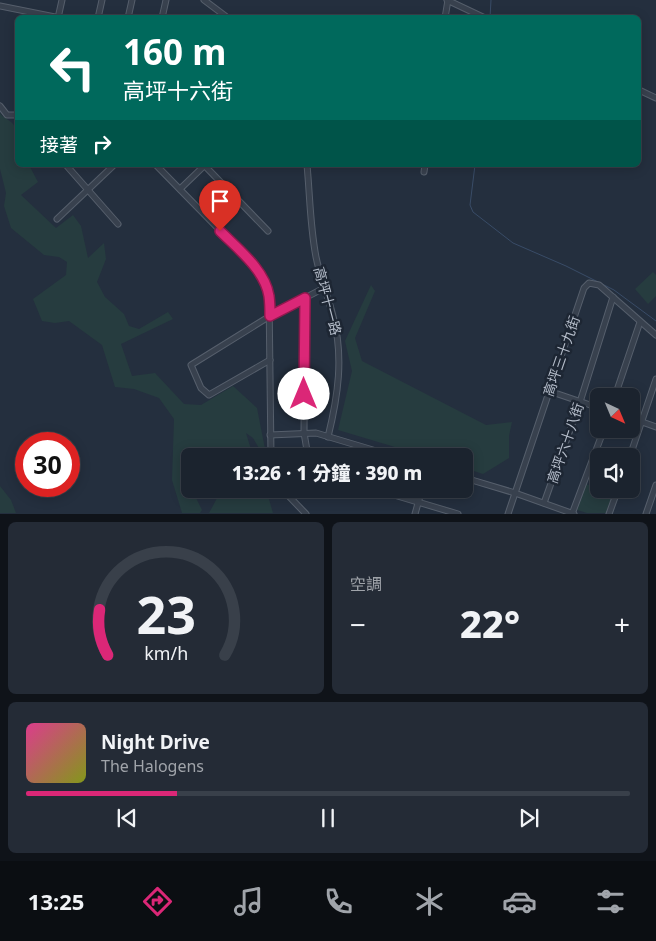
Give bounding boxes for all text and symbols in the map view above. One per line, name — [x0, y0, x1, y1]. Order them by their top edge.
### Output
text: 160 m — [123, 28, 226, 75]
icon: left — [40, 35, 105, 100]
text: 高坪十六街 — [123, 75, 233, 105]
icon: right — [88, 130, 116, 158]
text: 接著 — [40, 132, 78, 158]
pin — [199, 180, 241, 231]
icon: arrive — [206, 187, 234, 215]
street label: 高坪十一路 — [310, 265, 346, 337]
street label: 高坪三十九街 — [538, 313, 584, 399]
position arrow — [277, 367, 329, 419]
north arrow — [590, 388, 640, 438]
map controls — [590, 388, 640, 498]
street label: 高坪六十八街 — [542, 400, 588, 486]
speed limit sign: 30 — [15, 432, 80, 497]
button: sound — [590, 448, 640, 498]
text: 13:26 · 1 分鐘 · 390 m — [232, 460, 422, 486]
text: 空調 — [350, 573, 382, 595]
text: 23 — [136, 578, 196, 649]
text: 22° — [460, 597, 520, 649]
text: − — [350, 605, 366, 643]
text: + — [614, 605, 630, 643]
text: km/h — [144, 641, 188, 665]
text: Night Drive — [101, 729, 210, 755]
text: The Halogens — [101, 755, 204, 777]
icon: previous — [113, 804, 141, 832]
icon: pause — [314, 804, 342, 832]
icon: next — [515, 804, 543, 832]
icon: directions — [140, 884, 175, 919]
icon: music — [231, 884, 266, 919]
icon: phone — [321, 884, 356, 919]
icon: climate — [412, 884, 447, 919]
icon: car — [502, 884, 537, 919]
icon: filters — [593, 884, 628, 919]
text: 13:25 — [28, 886, 84, 916]

